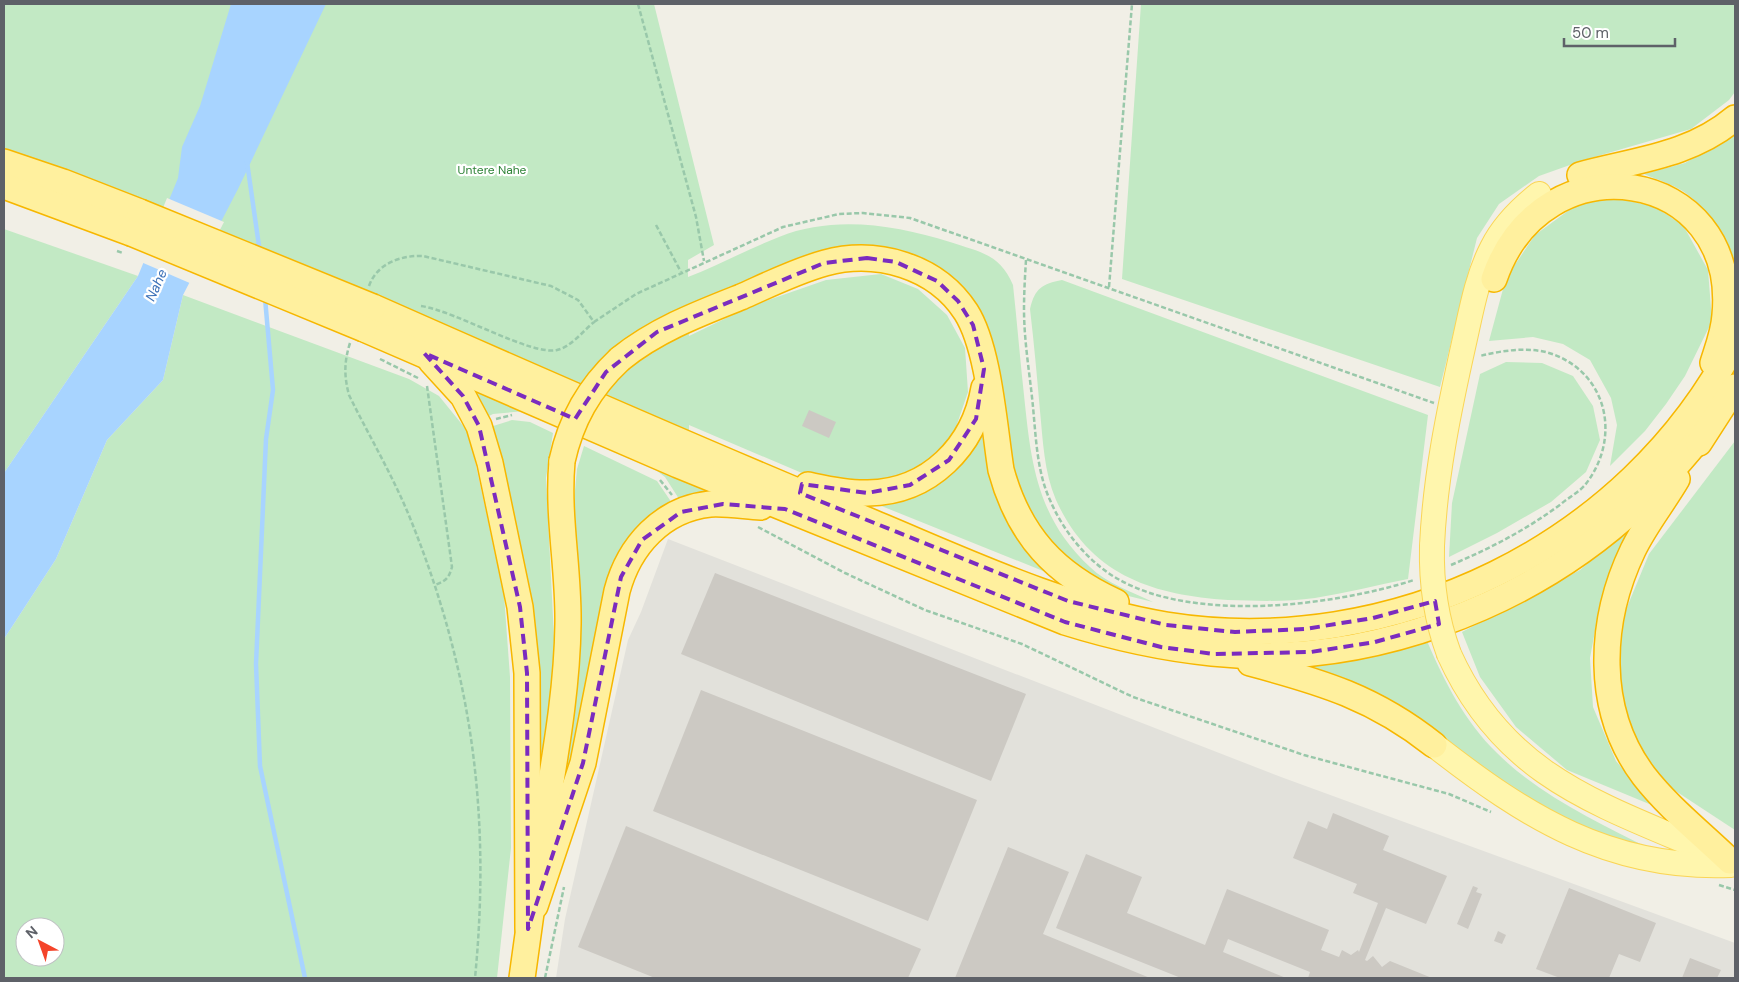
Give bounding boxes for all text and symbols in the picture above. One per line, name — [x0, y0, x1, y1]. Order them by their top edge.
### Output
scale bar — [1564, 15, 1675, 47]
text: 50 m — [1572, 23, 1609, 43]
park label: Untere Nahe — [458, 162, 527, 178]
water label: Nahe — [141, 266, 171, 304]
north arrow — [15, 917, 65, 967]
text: N — [22, 922, 41, 942]

